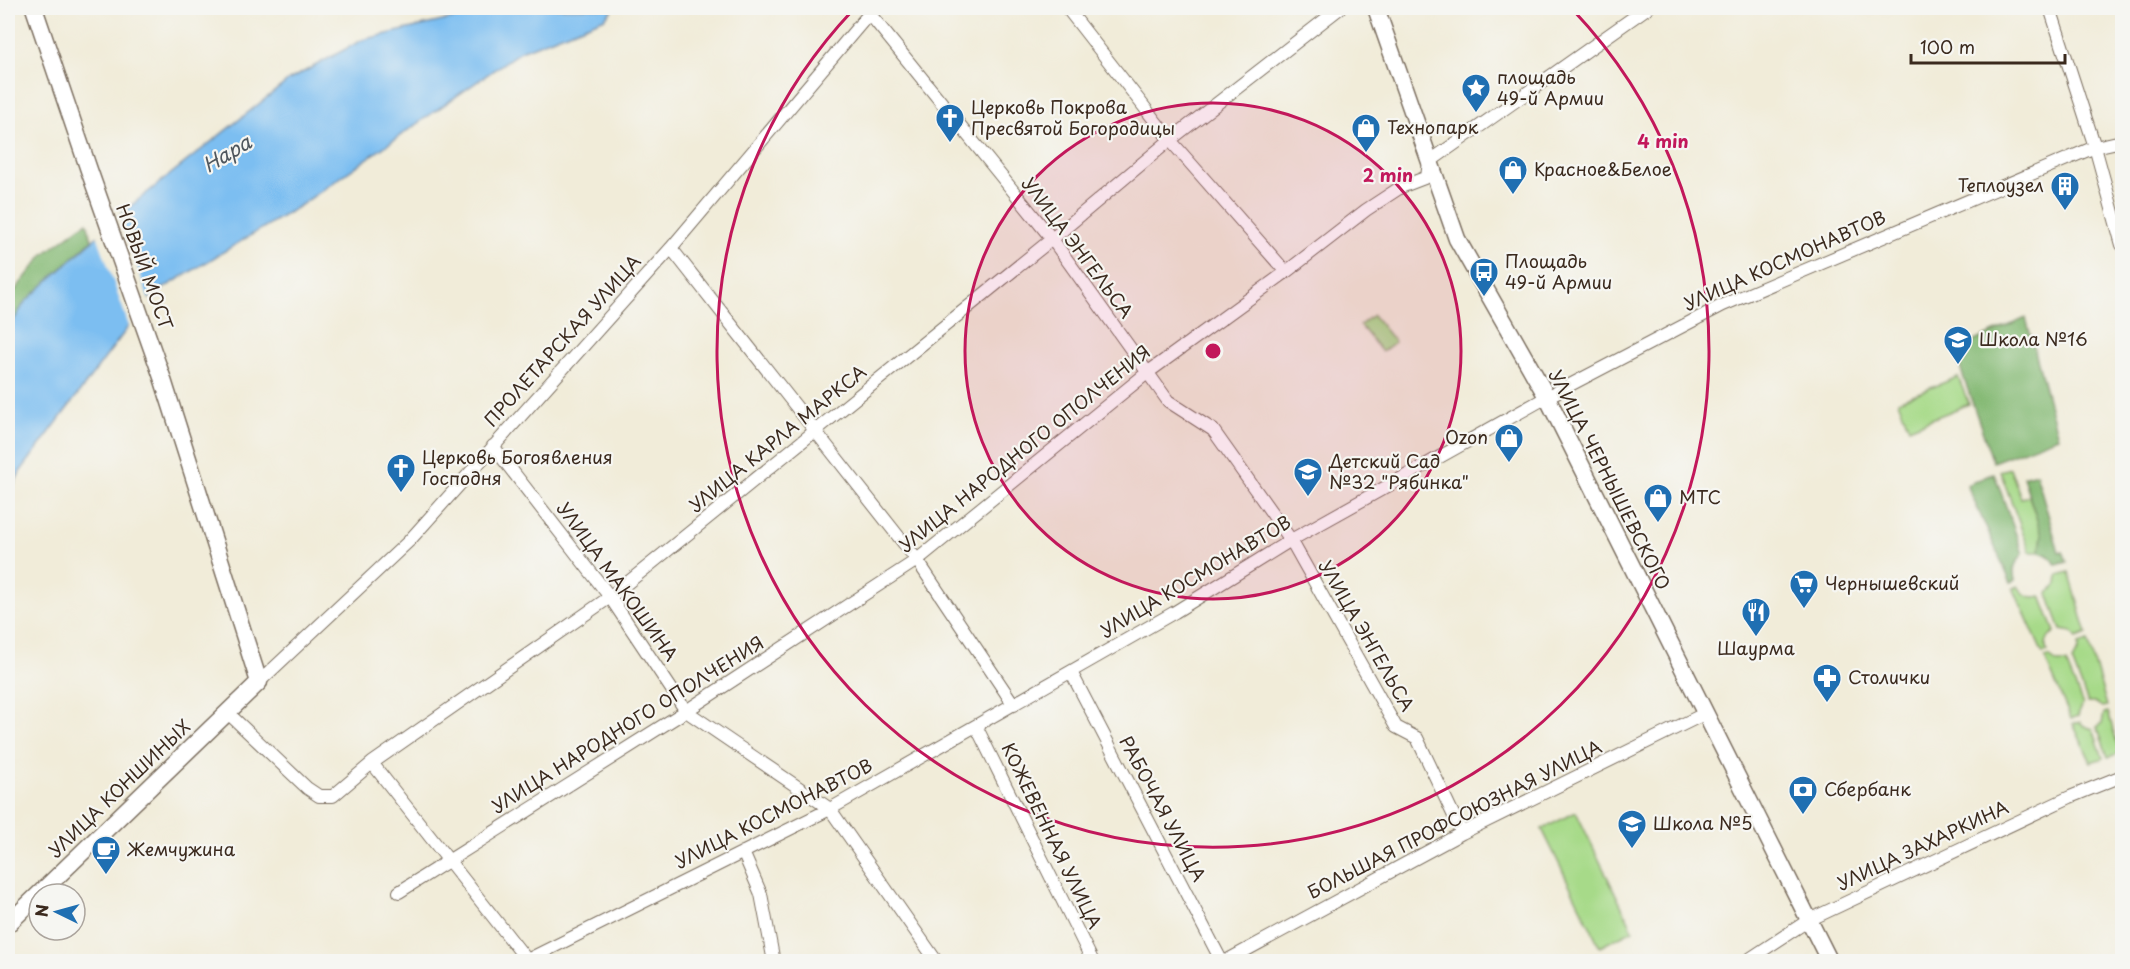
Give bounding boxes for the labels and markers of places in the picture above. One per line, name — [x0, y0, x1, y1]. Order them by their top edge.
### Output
place label: площадь 49-й Армии — [1497, 63, 1604, 111]
place icon: площадь 49-й Армии — [1460, 72, 1492, 114]
place label: Церковь Покрова Пресвятой Богородицы — [971, 93, 1175, 141]
church icon: Церковь Покрова Пресвятой Богородицы — [934, 102, 966, 144]
shop icon: Технопарк — [1350, 112, 1382, 154]
place label: Технопарк — [1387, 113, 1479, 140]
shop icon: Красное&Белое — [1497, 154, 1529, 196]
place label: Красное&Белое — [1534, 155, 1672, 182]
building icon: Теплоузел — [2049, 170, 2081, 212]
place label: Теплоузел — [1958, 171, 2044, 198]
place label: Площадь 49-й Армии — [1505, 247, 1612, 295]
bus stop icon: Площадь 49-й Армии — [1468, 256, 1500, 298]
school or university icon: Школа №16 — [1942, 324, 1974, 366]
place label: Школа №16 — [1979, 325, 2088, 352]
centre of rings — [1203, 341, 1223, 361]
shop icon: Ozon — [1493, 422, 1525, 464]
place label: Ozon — [1445, 423, 1488, 450]
place label: Церковь Богоявления Господня — [422, 443, 613, 491]
place label: Детский Сад №32 "Рябинка" — [1328, 447, 1469, 495]
church icon: Церковь Богоявления Господня — [385, 452, 417, 494]
school or university icon: Детский Сад №32 "Рябинка" — [1292, 456, 1324, 498]
shop icon: МТС — [1642, 482, 1674, 524]
place label: МТС — [1679, 483, 1721, 510]
supermarket icon: Чернышевский — [1788, 568, 1820, 610]
place label: Чернышевский — [1825, 569, 1959, 596]
restaurant icon: Шаурма — [1740, 596, 1772, 638]
place label: Шаурма — [1717, 634, 1795, 661]
pharmacy icon: Столички — [1811, 662, 1843, 704]
place label: Столички — [1848, 663, 1930, 690]
bank icon: Сбербанк — [1787, 774, 1819, 816]
place label: Сбербанк — [1824, 775, 1911, 802]
school or university icon: Школа №5 — [1616, 808, 1648, 850]
place label: Школа №5 — [1653, 809, 1752, 836]
cafe icon: Жемчужина — [90, 834, 122, 876]
place label: Жемчужина — [127, 835, 236, 862]

